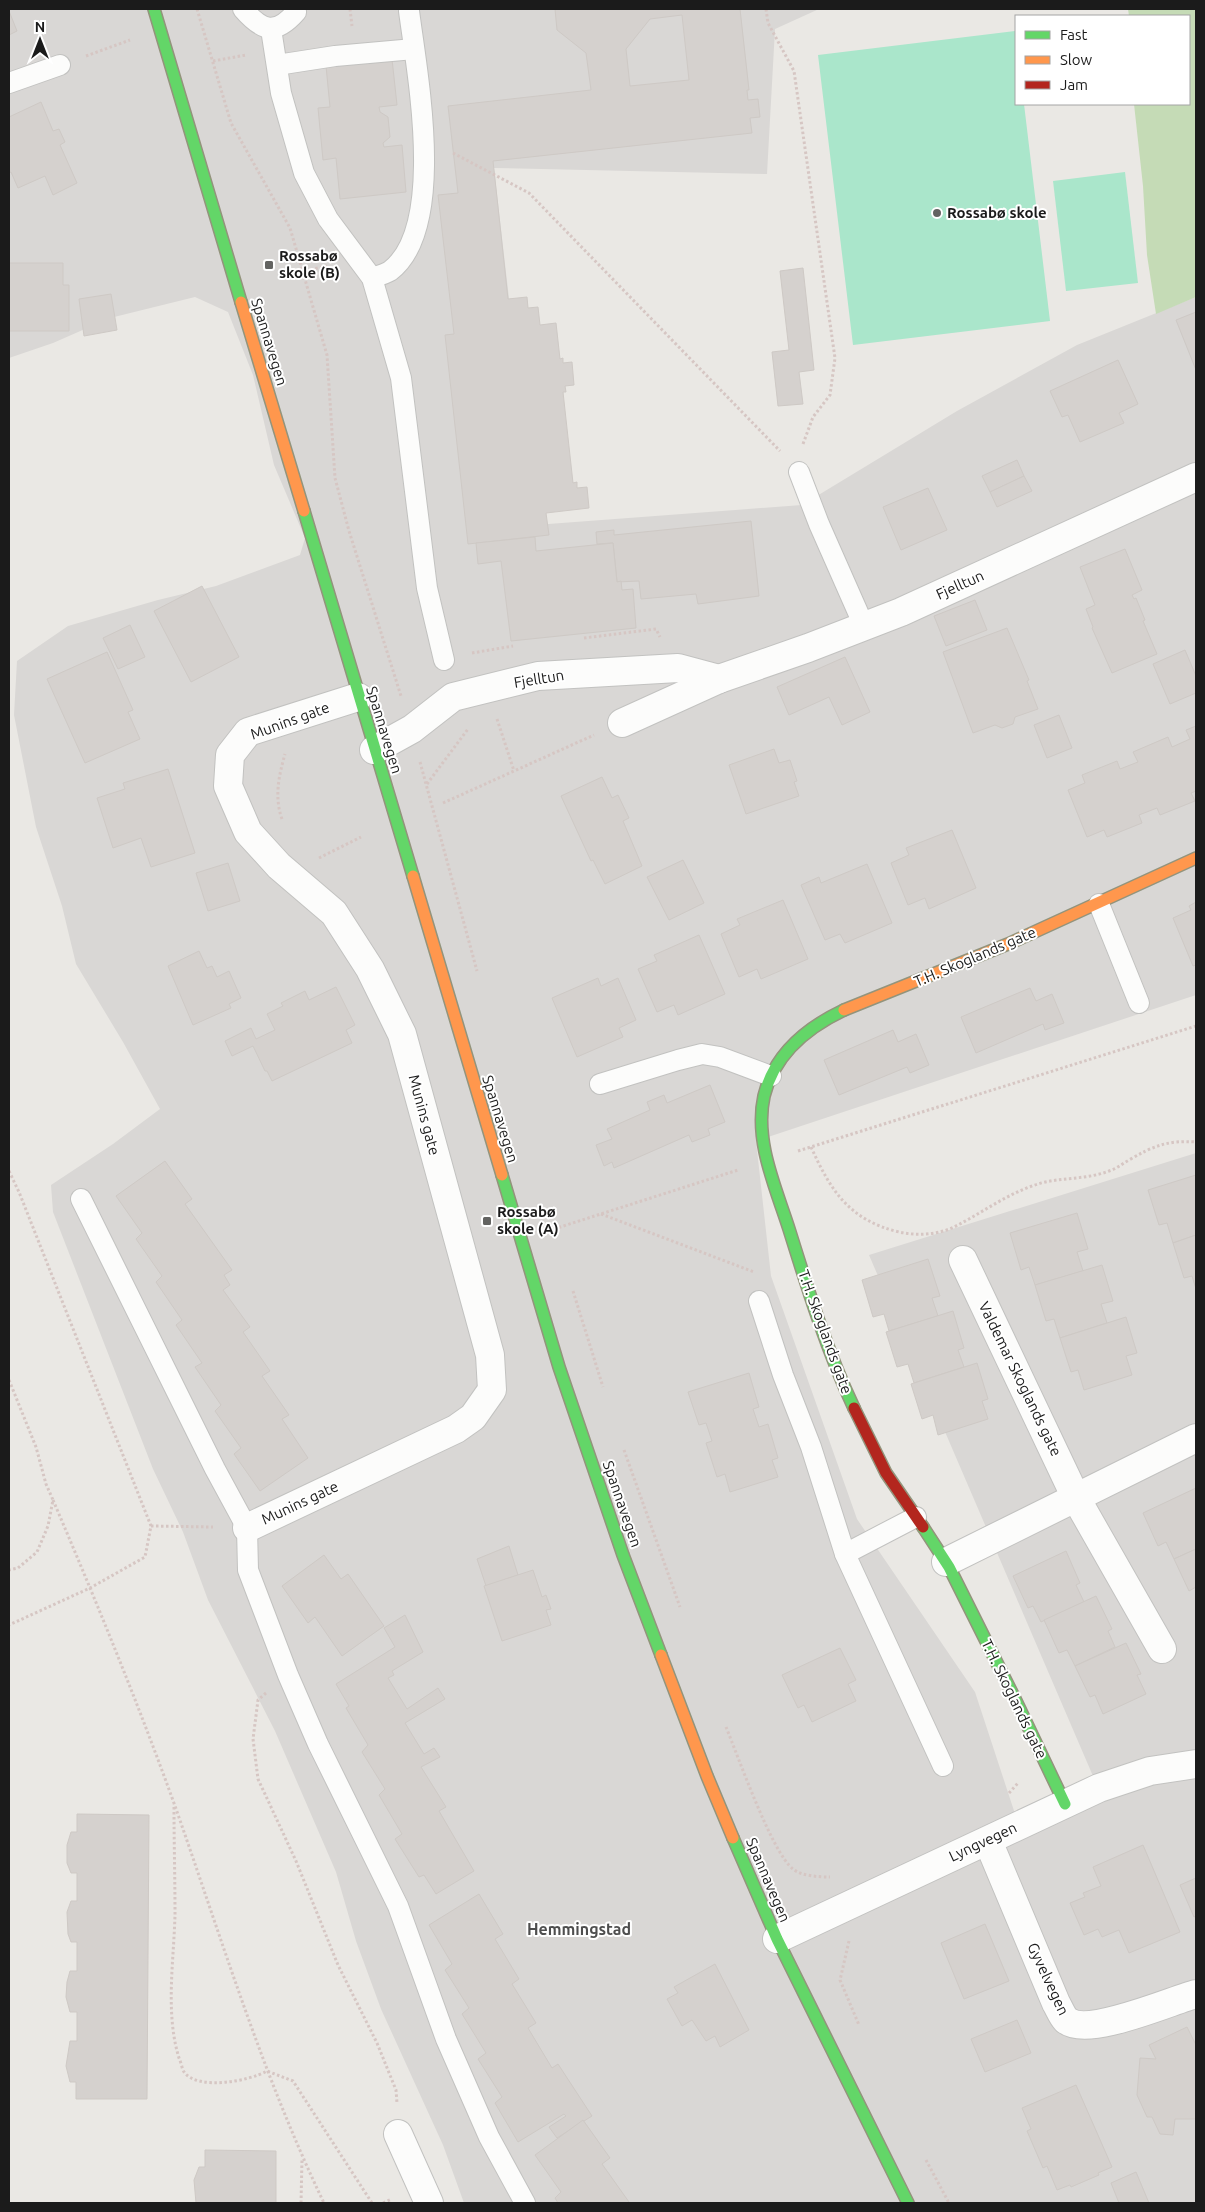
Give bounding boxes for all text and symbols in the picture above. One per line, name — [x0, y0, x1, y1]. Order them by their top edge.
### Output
north arrow — [15, 15, 65, 65]
legend — [1015, 15, 1190, 105]
text: N — [35, 19, 45, 35]
text: Fast — [1060, 26, 1088, 43]
text: Slow — [1060, 51, 1093, 68]
text: Jam — [1060, 76, 1088, 93]
place label: Rossabø skole — [947, 204, 1047, 221]
marker: Rossabø skole — [931, 207, 943, 219]
place label: Rossabø skole (B) — [279, 247, 340, 281]
marker: Rossabø skole (B) — [263, 259, 275, 271]
street label: Spannavegen — [248, 296, 291, 387]
street label: Fjelltun — [933, 566, 986, 603]
street label: Fjelltun — [513, 666, 565, 691]
street label: Spannavegen — [363, 684, 406, 775]
street label: Munins gate — [248, 698, 332, 743]
street label: T.H. Skoglands gate — [911, 923, 1038, 990]
street label: Munins gate — [406, 1073, 443, 1157]
street label: Spannavegen — [479, 1073, 522, 1164]
place label: Rossabø skole (A) — [497, 1203, 559, 1237]
marker: Rossabø skole (A) — [481, 1215, 493, 1227]
street label: T.H. Skoglands gate — [795, 1268, 856, 1396]
street label: Valdemar Skoglands gate — [976, 1299, 1065, 1459]
street label: Spannavegen — [600, 1458, 645, 1549]
street label: Munins gate — [259, 1477, 341, 1528]
street label: T.H. Skoglands gate — [978, 1636, 1051, 1761]
street label: Lyngvegen — [946, 1818, 1019, 1865]
street label: Spannavegen — [743, 1835, 794, 1925]
district label: Hemmingstad — [527, 1920, 631, 1938]
street label: Gyvelvegen — [1024, 1940, 1073, 2018]

